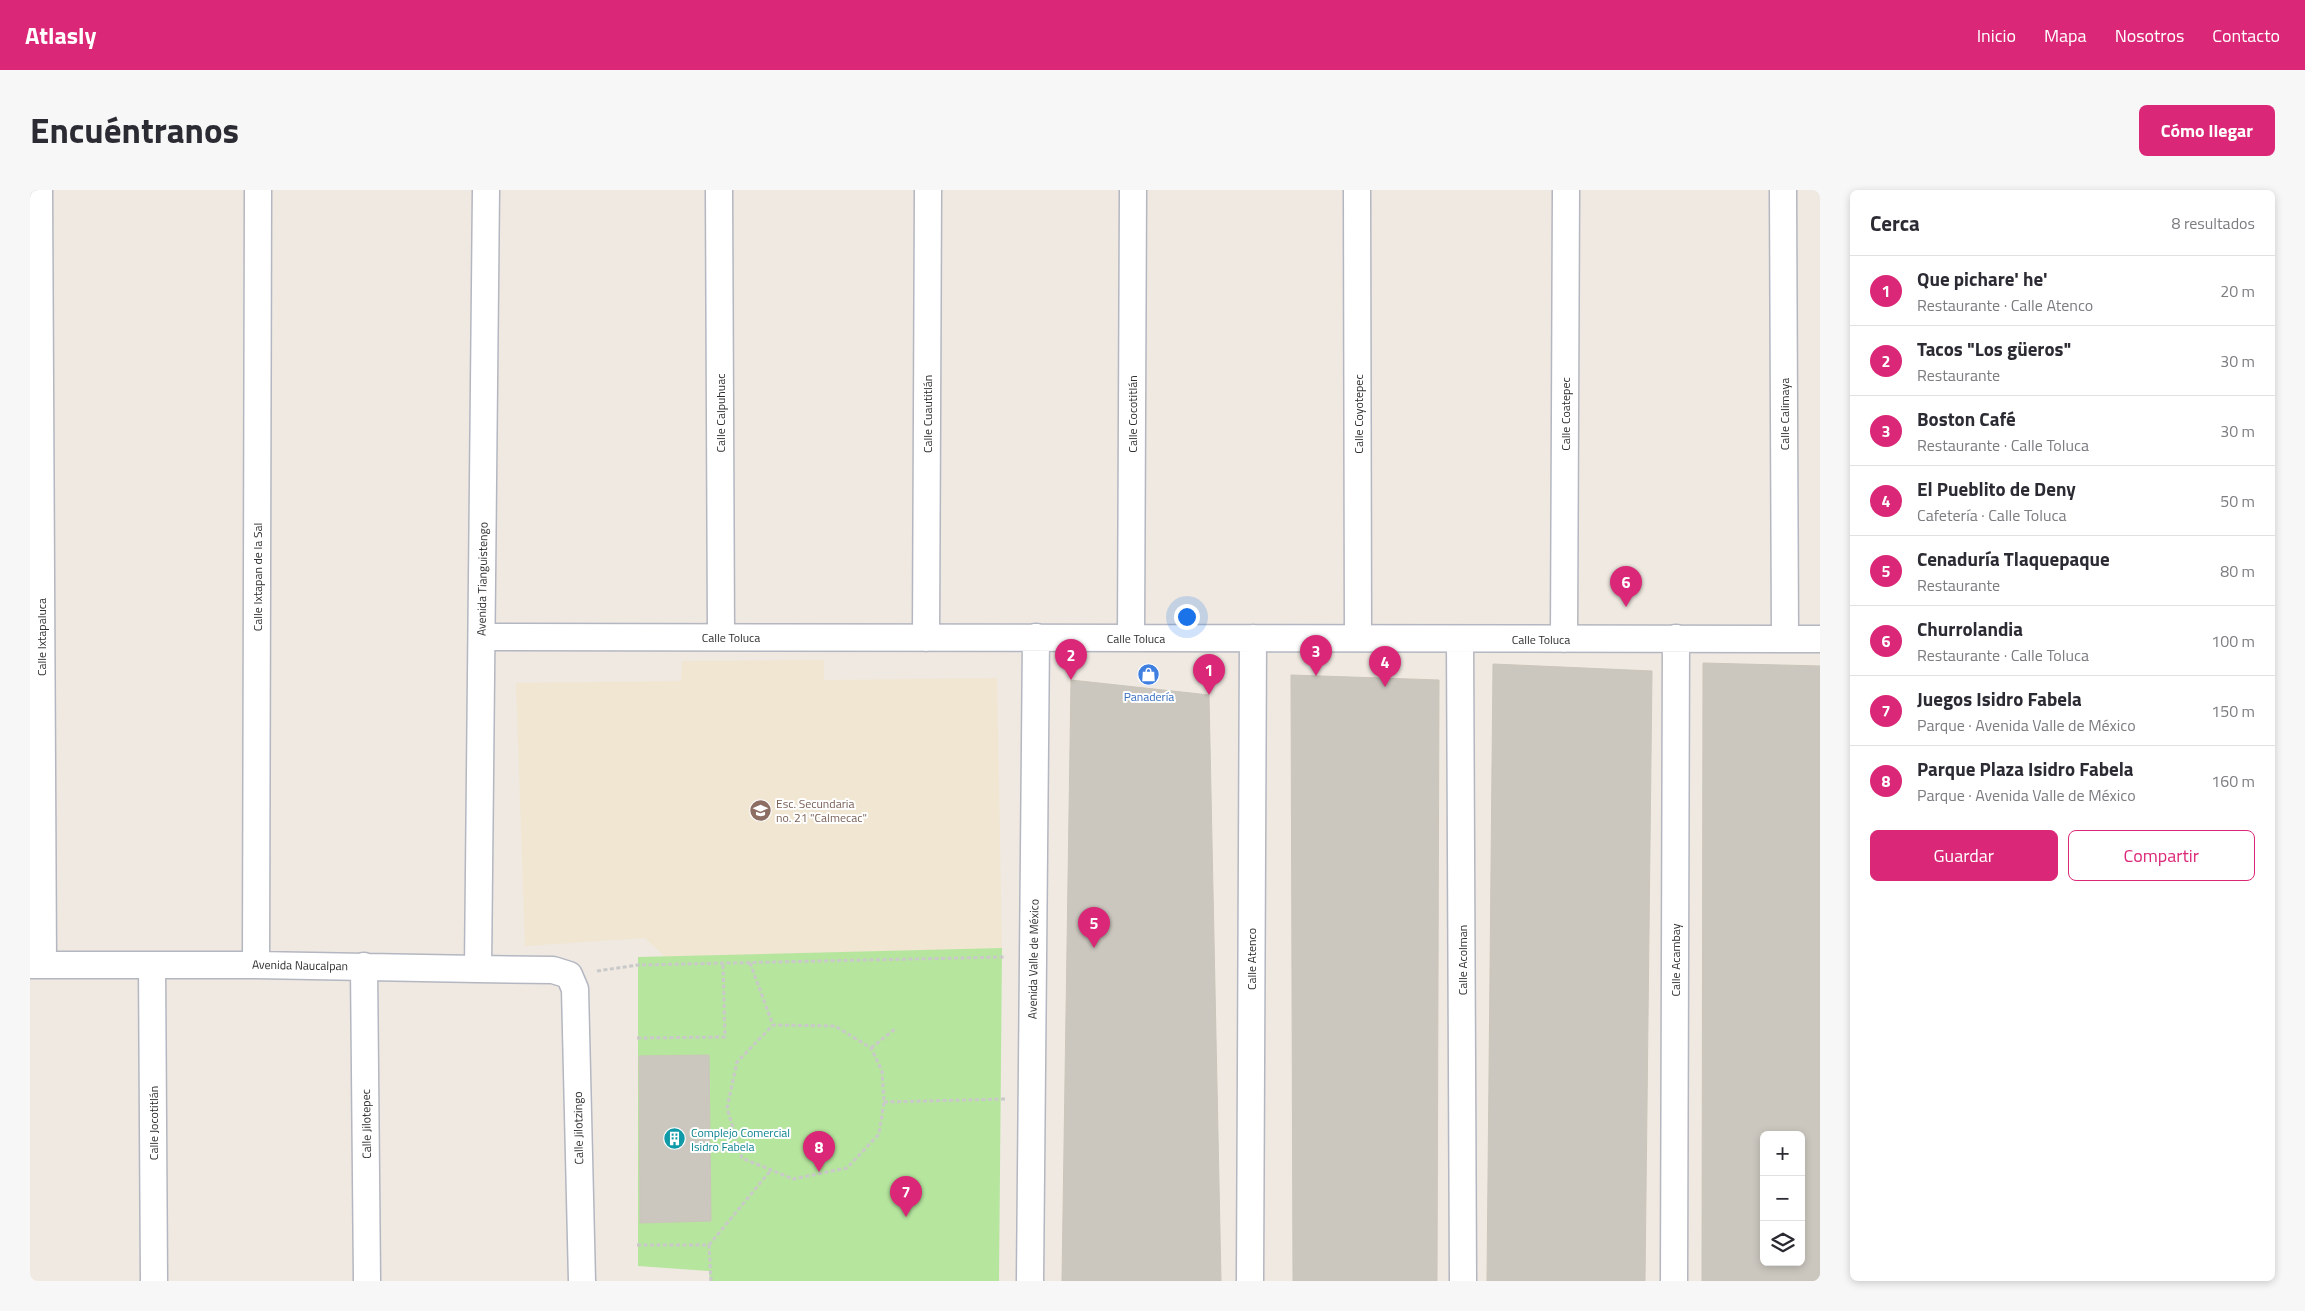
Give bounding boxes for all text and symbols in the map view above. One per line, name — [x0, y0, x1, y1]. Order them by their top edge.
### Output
text: Atlasly — [25, 17, 96, 53]
text: Inicio — [1977, 22, 2016, 49]
text: Mapa — [2044, 22, 2087, 49]
text: Nosotros — [2115, 22, 2184, 49]
text: Contacto — [2212, 22, 2280, 49]
text: Encuéntranos — [30, 103, 239, 157]
button: Cómo llegar — [2139, 105, 2275, 156]
text: Cerca — [1870, 207, 1920, 239]
text: 8 resultados — [2171, 211, 2255, 235]
text: Que pichare' he' — [1917, 264, 2048, 293]
text: 1 — [1882, 279, 1890, 303]
text: 20 m — [2220, 279, 2255, 303]
text: Restaurante · Calle Atenco — [1917, 293, 2093, 317]
text: Tacos "Los güeros" — [1917, 334, 2071, 363]
text: 2 — [1882, 349, 1890, 373]
text: 30 m — [2220, 349, 2255, 373]
text: Restaurante — [1917, 363, 2000, 387]
street label: Calle Calpuhuac — [711, 374, 730, 452]
street label: Calle Coyotepec — [1349, 374, 1368, 454]
street label: Calle Cuautitlán — [918, 375, 937, 453]
street label: Calle Cocotitlán — [1123, 375, 1142, 453]
street label: Calle Coatepec — [1556, 377, 1575, 451]
street label: Calle Calimaya — [1775, 378, 1794, 450]
text: Boston Café — [1917, 404, 2016, 433]
text: 3 — [1882, 419, 1890, 443]
text: 30 m — [2220, 419, 2255, 443]
text: Restaurante · Calle Toluca — [1917, 433, 2089, 457]
text: El Pueblito de Deny — [1917, 474, 2076, 503]
text: 4 — [1882, 489, 1890, 513]
text: 50 m — [2220, 489, 2255, 513]
text: Cafetería · Calle Toluca — [1917, 503, 2066, 527]
street label: Avenida Tianguistengo — [472, 522, 492, 636]
street label: Calle Ixtapan de la Sal — [248, 523, 267, 631]
text: Cenaduría Tlaquepaque — [1917, 544, 2110, 573]
text: 5 — [1882, 559, 1890, 583]
text: 80 m — [2220, 559, 2255, 583]
pin: 6 — [1610, 566, 1642, 607]
text: Restaurante — [1917, 573, 2000, 597]
street label: Calle Ixtapaluca — [32, 598, 51, 676]
your location — [1174, 604, 1200, 630]
text: Churrolandia — [1917, 614, 2023, 643]
street label: Calle Toluca — [702, 628, 760, 647]
street label: Calle Toluca — [1107, 629, 1165, 648]
text: 6 — [1882, 629, 1890, 653]
text: 100 m — [2211, 629, 2255, 653]
street label: Calle Toluca — [1512, 630, 1570, 649]
pin: 3 — [1300, 635, 1332, 676]
pin: 2 — [1055, 639, 1087, 680]
text: Restaurante · Calle Toluca — [1917, 643, 2089, 667]
pin: 4 — [1369, 646, 1401, 687]
pin: 1 — [1193, 654, 1225, 695]
shop icon: Panadería — [1137, 663, 1161, 687]
text: Juegos Isidro Fabela — [1917, 684, 2082, 713]
place label: Panadería — [1124, 687, 1174, 706]
text: 7 — [1882, 699, 1890, 723]
text: 150 m — [2211, 699, 2255, 723]
text: Parque · Avenida Valle de México — [1917, 713, 2136, 737]
text: Parque Plaza Isidro Fabela — [1917, 754, 2134, 783]
text: 8 — [1882, 769, 1890, 793]
text: 160 m — [2211, 769, 2255, 793]
text: Parque · Avenida Valle de México — [1917, 783, 2136, 807]
place label: Esc. Secundaria no. 21 "Calmecac" — [776, 794, 867, 827]
school or university icon: Esc. Secundaria no. 21 "Calmecac" — [748, 798, 772, 822]
button: Guardar — [1870, 830, 2058, 881]
button: Compartir — [2068, 830, 2255, 881]
street label: Avenida Valle de México — [1022, 899, 1044, 1019]
pin: 5 — [1078, 907, 1110, 948]
street label: Calle Acambay — [1666, 923, 1685, 997]
street label: Calle Acolman — [1453, 925, 1472, 995]
street label: Calle Atenco — [1242, 928, 1261, 990]
street label: Avenida Naucalpan — [252, 955, 348, 975]
street label: Calle Jocotitlán — [144, 1086, 163, 1160]
street label: Calle Jilotepec — [356, 1089, 376, 1159]
street label: Calle Jilotzingo — [568, 1091, 588, 1165]
place label: Complejo Comercial Isidro Fabela — [691, 1123, 790, 1156]
building icon: Complejo Comercial Isidro Fabela — [663, 1127, 687, 1151]
pin: 8 — [803, 1131, 835, 1172]
map controls — [1760, 1131, 1805, 1266]
button: + — [1760, 1131, 1805, 1176]
pin: 7 — [890, 1176, 922, 1217]
button: − — [1760, 1176, 1805, 1221]
button: layers — [1760, 1221, 1805, 1266]

